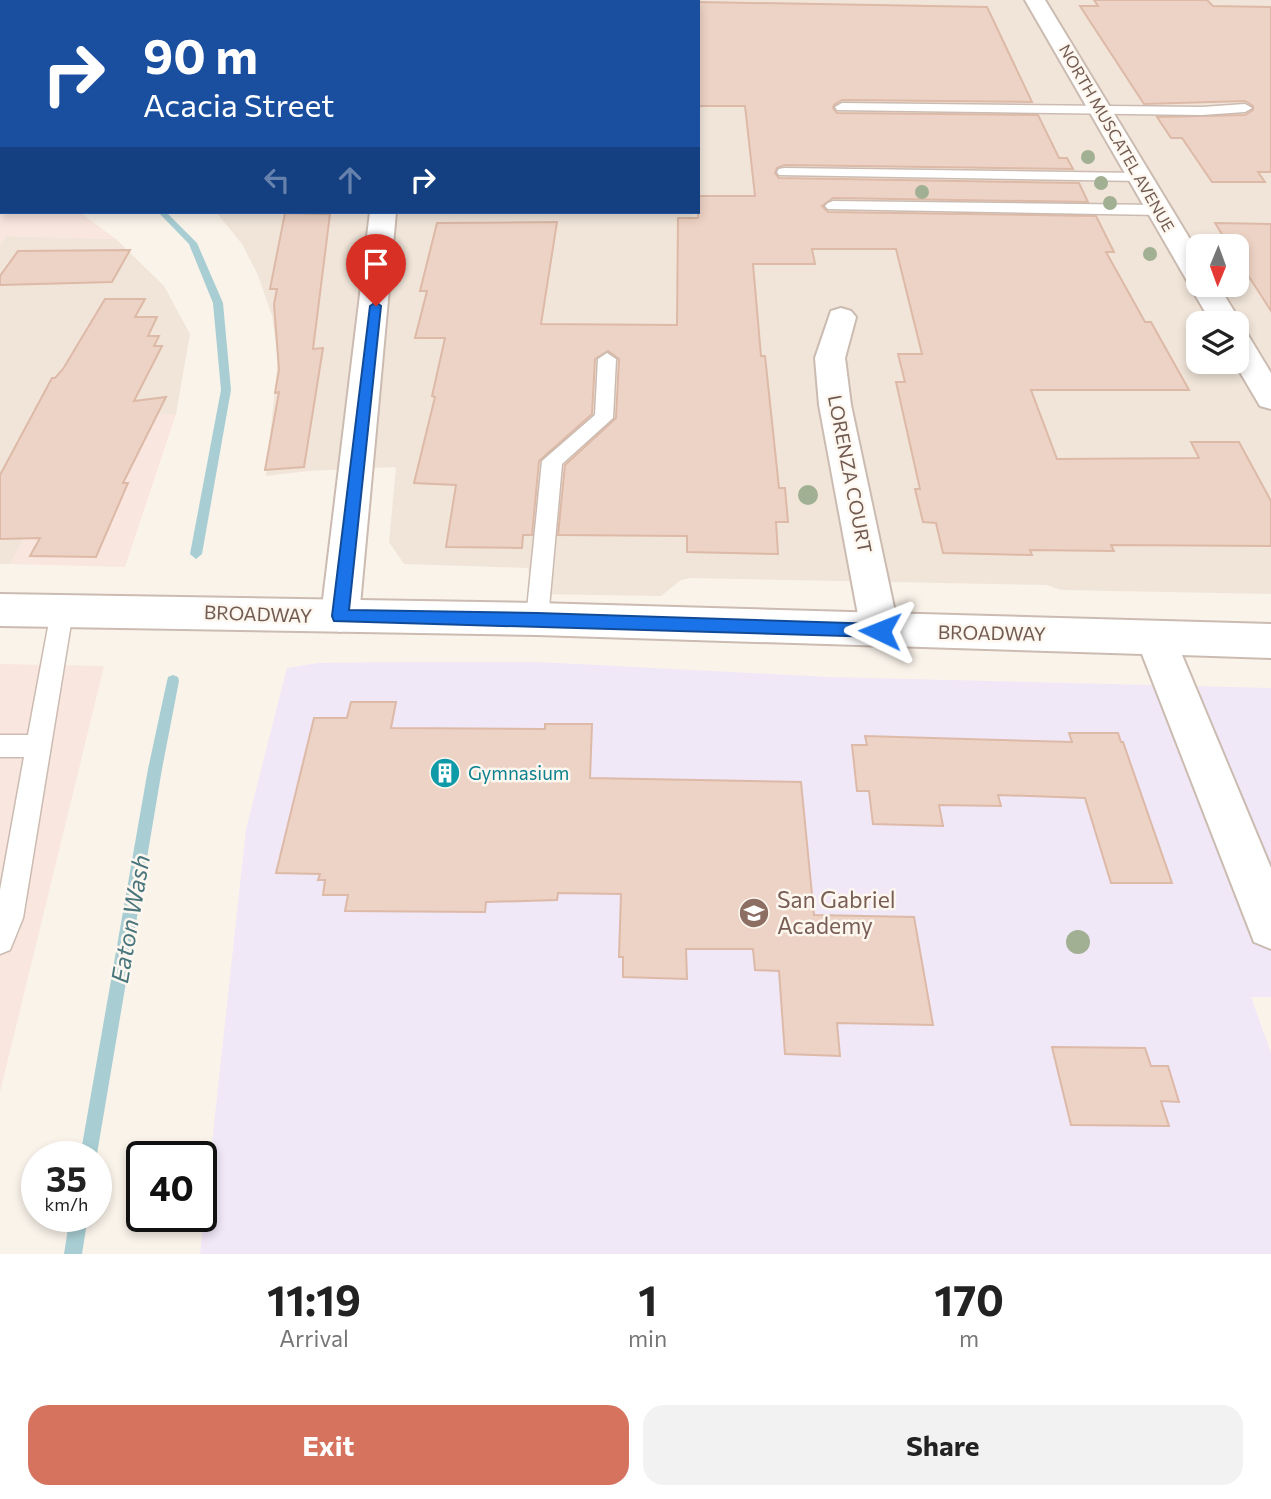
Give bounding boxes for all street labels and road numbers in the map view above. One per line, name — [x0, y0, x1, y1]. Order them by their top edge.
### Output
street label: NORTH MUSCATEL AVENUE — [1056, 41, 1179, 235]
street label: LORENZA COURT — [824, 393, 877, 555]
street label: BROADWAY — [204, 600, 312, 627]
street label: BROADWAY — [938, 620, 1046, 645]

